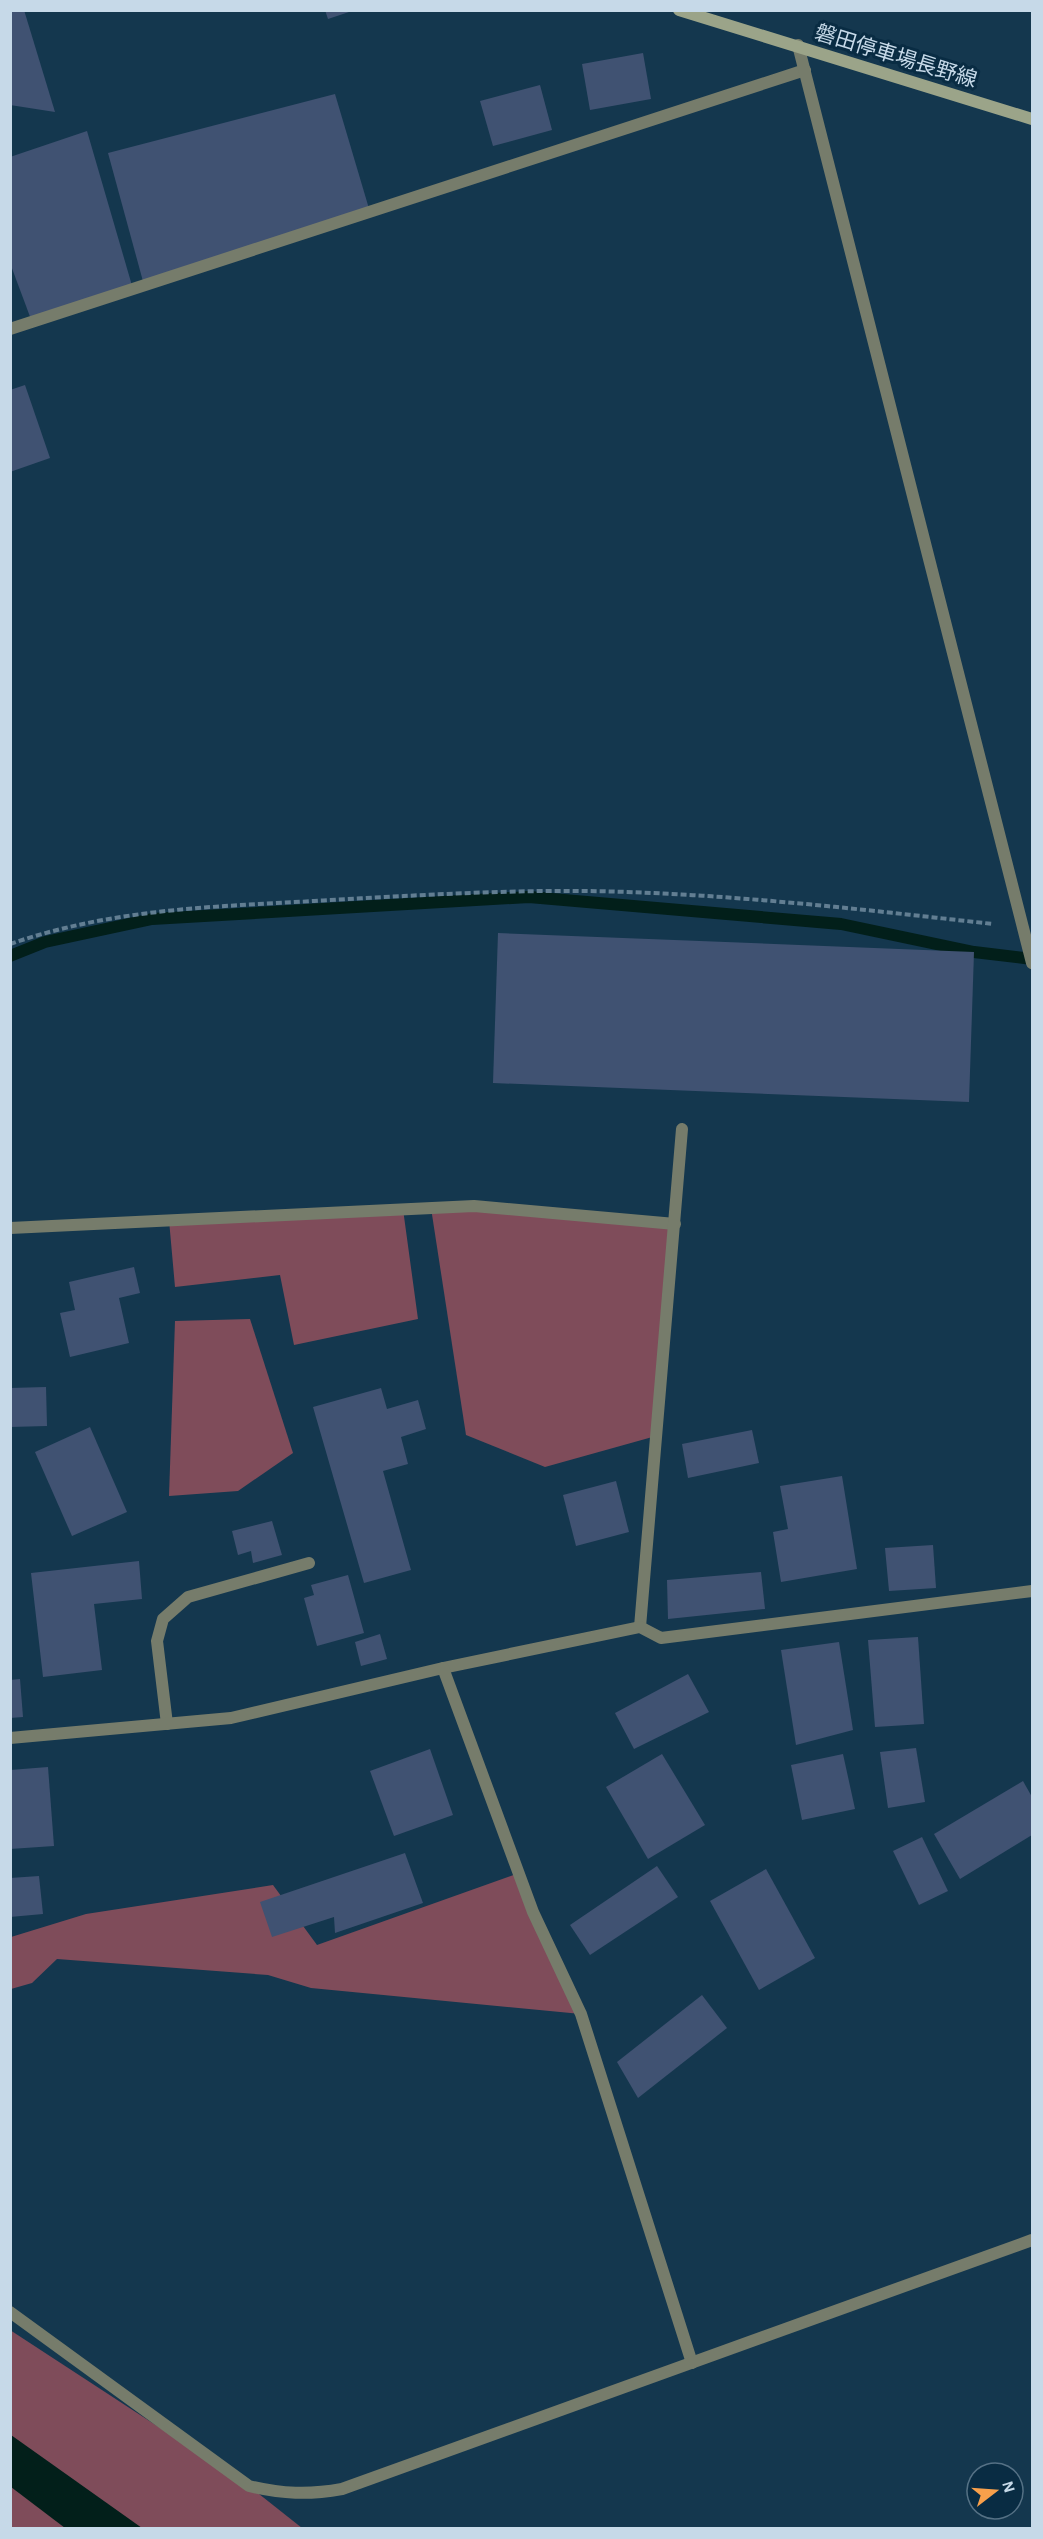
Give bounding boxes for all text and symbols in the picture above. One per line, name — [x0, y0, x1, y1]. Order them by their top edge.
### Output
street label: 磐田停車場長野線 — [812, 21, 980, 91]
north arrow — [965, 2461, 1025, 2521]
text: N — [999, 2479, 1018, 2495]

